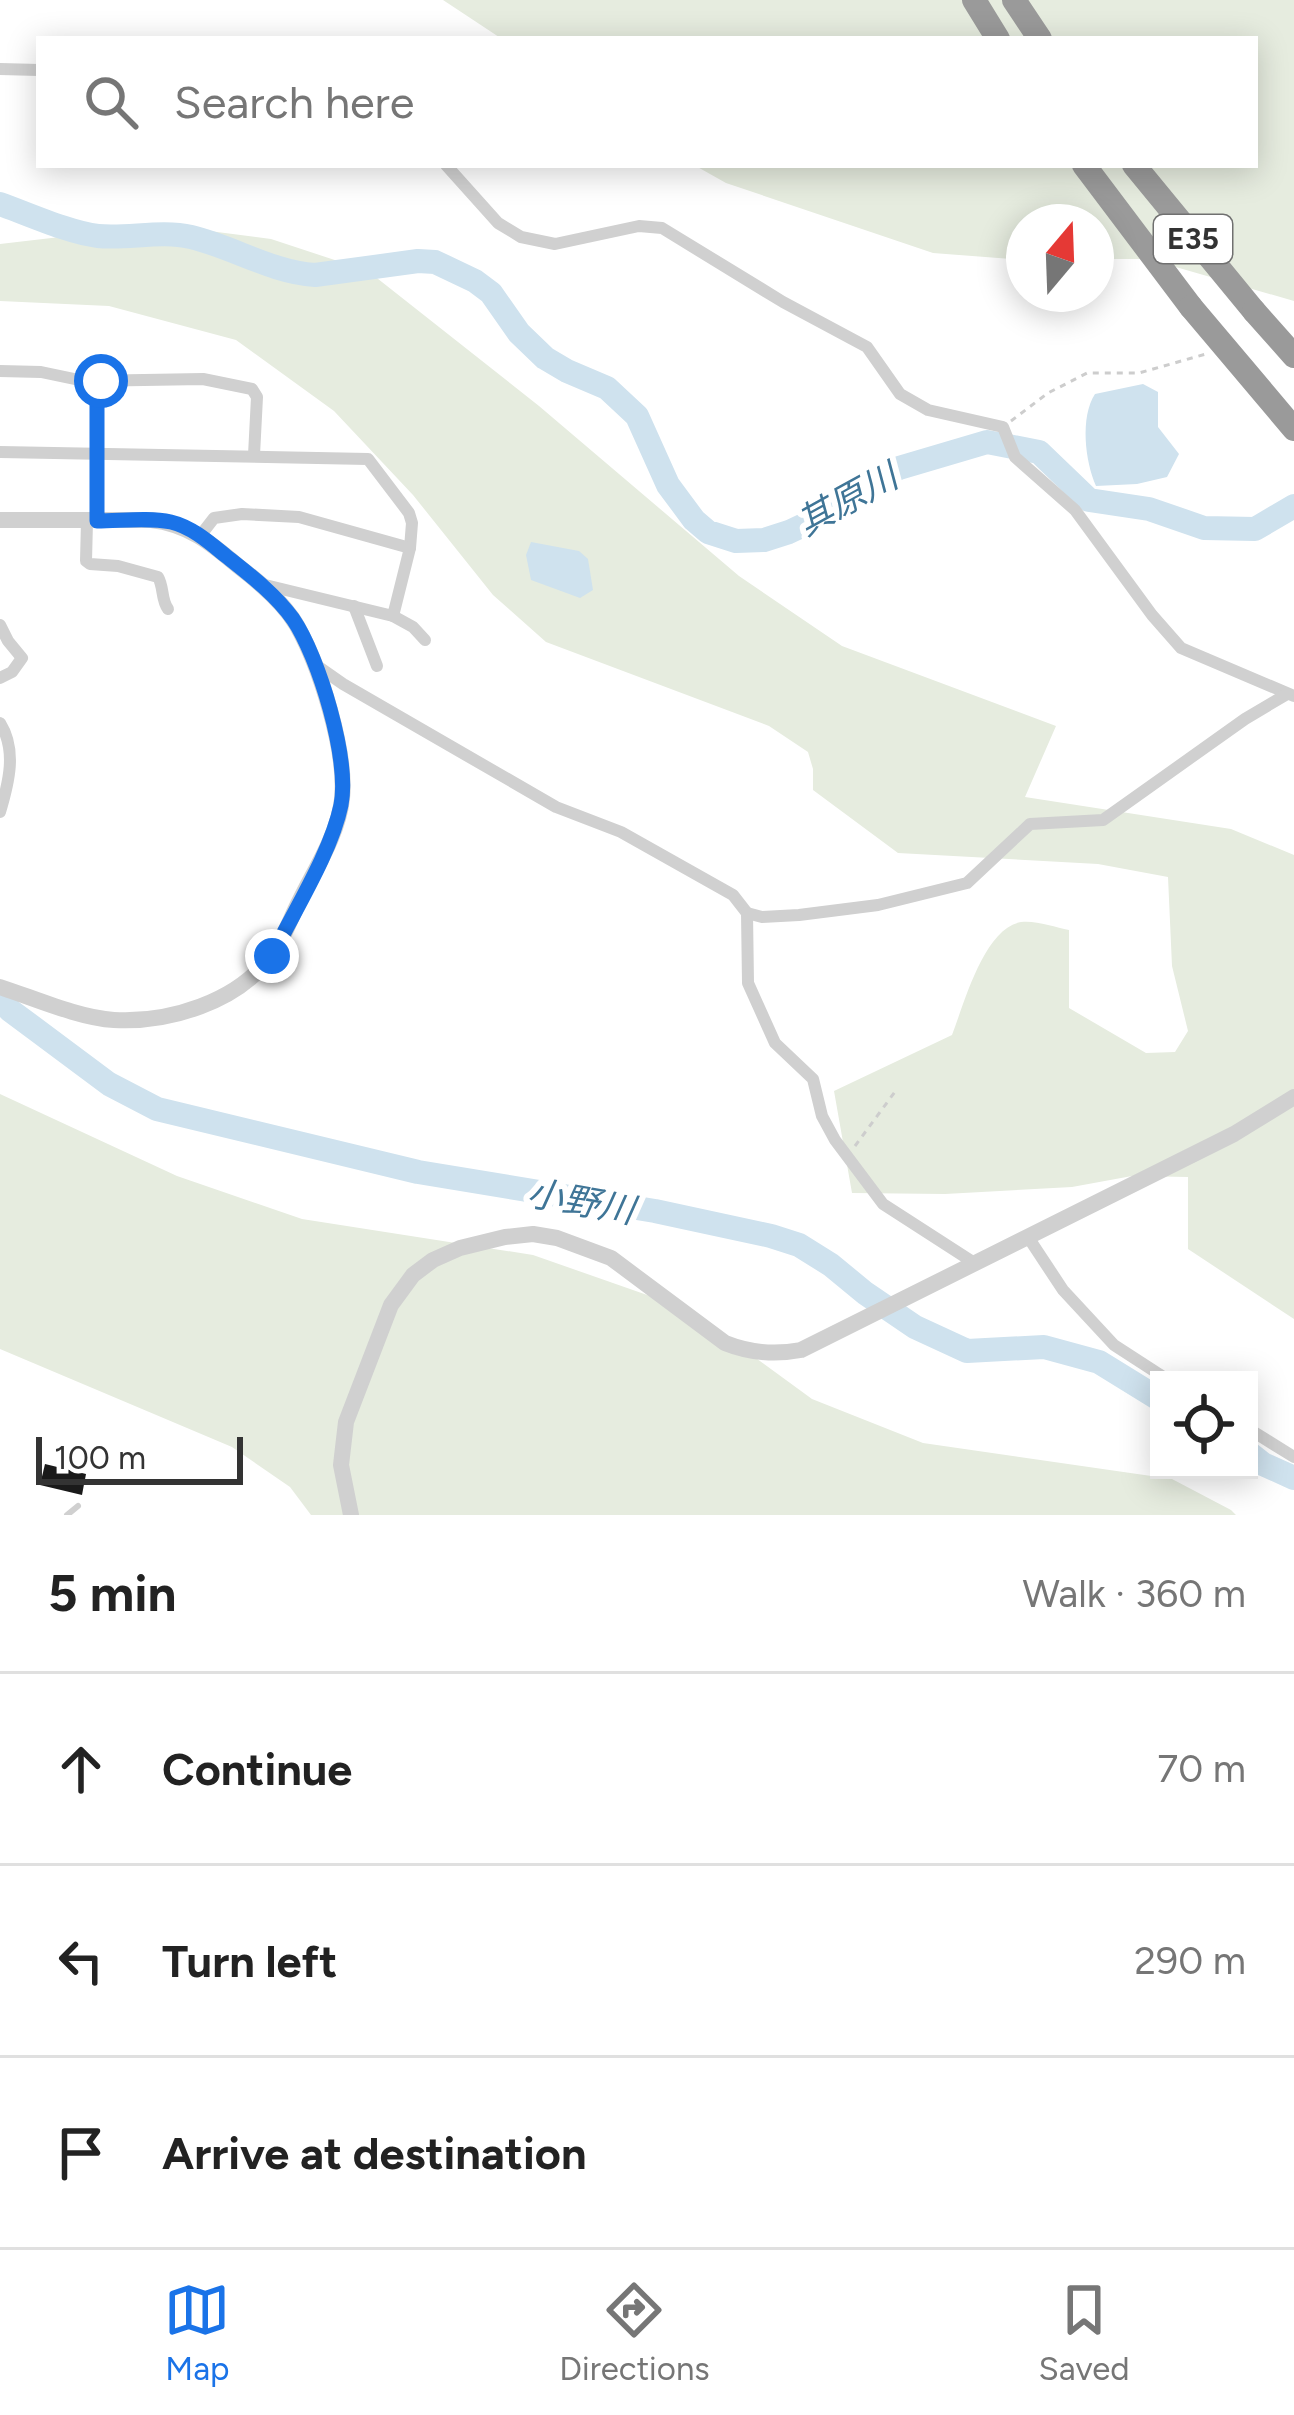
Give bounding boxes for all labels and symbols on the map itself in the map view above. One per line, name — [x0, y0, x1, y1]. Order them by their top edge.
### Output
north arrow — [1006, 204, 1114, 312]
road number: E35 — [1154, 215, 1232, 263]
route start — [74, 354, 128, 408]
water label: 其原川 — [790, 453, 908, 544]
route end — [245, 929, 299, 983]
water label: 小野川 — [524, 1171, 642, 1233]
scale bar — [36, 1431, 243, 1484]

